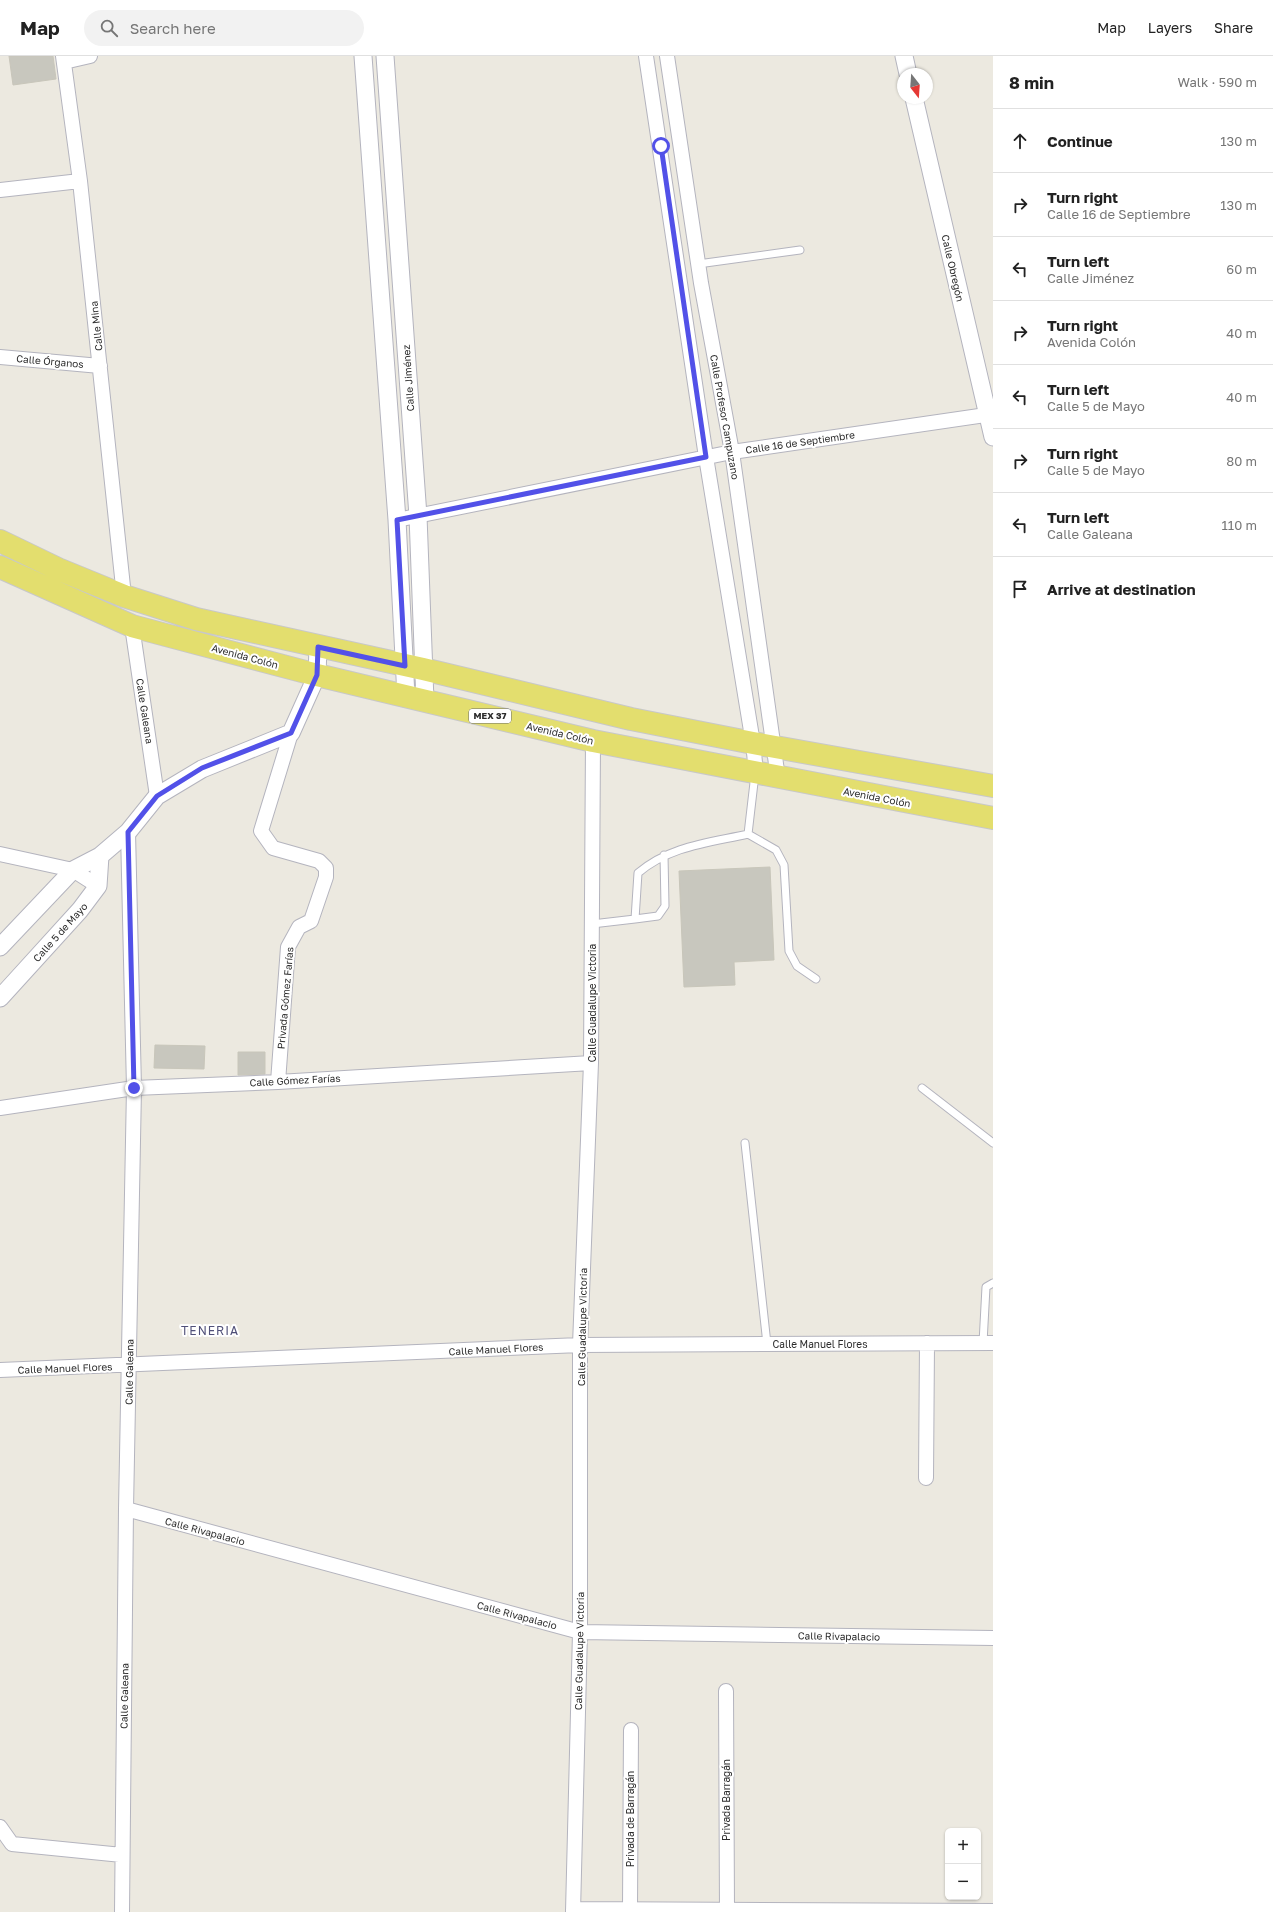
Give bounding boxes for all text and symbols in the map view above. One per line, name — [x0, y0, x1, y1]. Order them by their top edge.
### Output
search box — [84, 10, 364, 46]
text: Map — [20, 16, 60, 39]
icon: search — [98, 17, 120, 39]
text: Search here — [130, 19, 216, 37]
text: Map — [1097, 19, 1126, 36]
text: Layers — [1148, 19, 1192, 36]
text: Share — [1214, 19, 1253, 36]
north arrow — [897, 68, 933, 104]
text: 8 min — [1009, 72, 1054, 93]
text: Walk · 590 m — [1178, 74, 1257, 90]
icon: ahead — [1009, 130, 1031, 152]
text: Continue — [1047, 132, 1113, 150]
text: 130 m — [1220, 133, 1257, 149]
route start — [652, 137, 670, 155]
text: Turn right — [1047, 188, 1118, 206]
icon: right — [1009, 194, 1031, 216]
text: 130 m — [1220, 197, 1257, 213]
text: Calle 16 de Septiembre — [1047, 206, 1190, 222]
street label: Calle Obregón — [939, 233, 967, 303]
text: Turn left — [1047, 252, 1109, 270]
icon: left — [1009, 258, 1031, 280]
text: 60 m — [1226, 261, 1257, 277]
text: Calle Jiménez — [1047, 270, 1134, 286]
street label: Calle Mina — [87, 300, 105, 352]
text: Turn right — [1047, 316, 1118, 334]
icon: right — [1009, 322, 1031, 344]
text: 40 m — [1226, 325, 1257, 341]
text: Avenida Colón — [1047, 334, 1136, 350]
street label: Calle Jiménez — [400, 344, 416, 412]
street label: Calle Órganos — [16, 352, 84, 370]
street label: Calle Profesor Campuzano — [708, 354, 742, 480]
text: Turn left — [1047, 380, 1109, 398]
icon: left — [1009, 386, 1031, 408]
text: 40 m — [1226, 389, 1257, 405]
text: Calle 5 de Mayo — [1047, 398, 1145, 414]
street label: Calle 16 de Septiembre — [745, 428, 856, 456]
text: Turn right — [1047, 444, 1118, 462]
icon: right — [1009, 450, 1031, 472]
text: 80 m — [1226, 453, 1257, 469]
text: Calle 5 de Mayo — [1047, 462, 1145, 478]
text: Turn left — [1047, 508, 1109, 526]
icon: left — [1009, 514, 1031, 536]
text: 110 m — [1222, 517, 1257, 533]
text: Calle Galeana — [1047, 526, 1133, 542]
icon: arrive — [1009, 578, 1031, 600]
text: Arrive at destination — [1047, 580, 1196, 598]
street label: Avenida Colón — [210, 641, 280, 671]
street label: Calle Galeana — [134, 677, 156, 745]
road number: MEX 37 — [469, 709, 511, 723]
street label: Avenida Colón — [525, 719, 595, 747]
street label: Avenida Colón — [842, 785, 912, 809]
street label: Calle 5 de Mayo — [30, 900, 90, 964]
street label: Calle Guadalupe Victoria — [586, 944, 598, 1062]
street label: Privada Gómez Farías — [275, 946, 295, 1050]
street label: Calle Gómez Farías — [249, 1072, 341, 1088]
route end — [125, 1079, 143, 1097]
street label: Calle Guadalupe Victoria — [575, 1268, 589, 1386]
district label: TENERIA — [181, 1323, 239, 1338]
street label: Calle Manuel Flores — [773, 1338, 867, 1350]
street label: Calle Galeana — [122, 1339, 136, 1405]
street label: Calle Manuel Flores — [448, 1341, 544, 1357]
street label: Calle Manuel Flores — [17, 1360, 113, 1376]
street label: Calle Rivapalacio — [164, 1515, 246, 1547]
street label: Calle Guadalupe Victoria — [572, 1592, 586, 1710]
street label: Calle Rivapalacio — [476, 1599, 558, 1631]
street label: Calle Rivapalacio — [798, 1629, 880, 1643]
street label: Calle Galeana — [117, 1663, 131, 1729]
street label: Privada Barragán — [720, 1759, 732, 1841]
street label: Privada de Barragán — [624, 1771, 636, 1867]
map controls — [945, 1828, 981, 1900]
button: + — [945, 1828, 981, 1864]
button: − — [945, 1864, 981, 1900]

